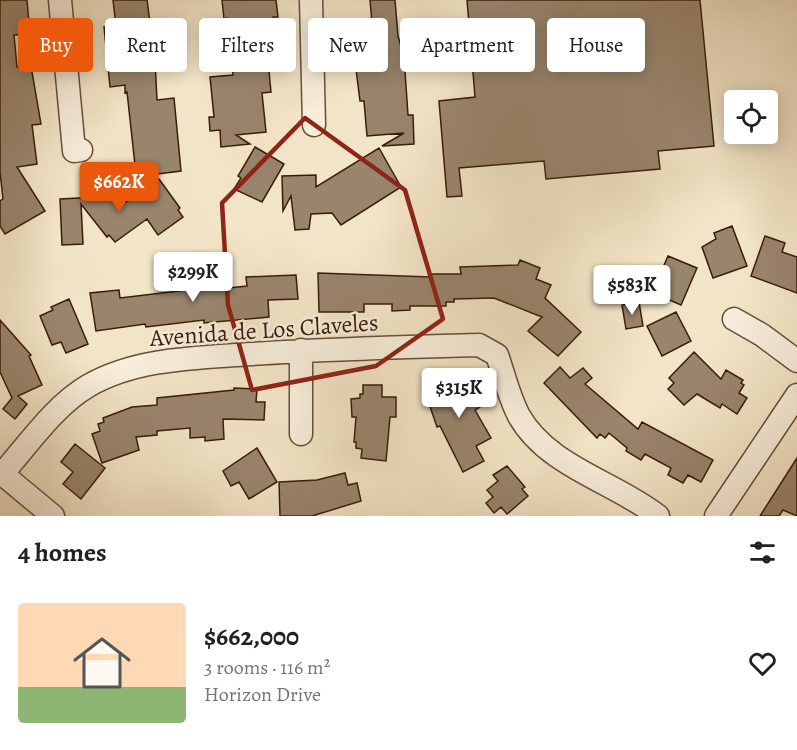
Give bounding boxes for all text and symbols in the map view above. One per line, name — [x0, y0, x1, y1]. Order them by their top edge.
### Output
chip: Buy — [18, 18, 93, 72]
chip: Rent — [105, 18, 187, 72]
chip: Filters — [199, 18, 296, 72]
chip: New — [308, 18, 388, 72]
chip: Apartment — [400, 18, 535, 72]
chip: House — [547, 18, 645, 72]
map controls — [724, 90, 778, 144]
button: locate — [724, 90, 778, 144]
pin: $662K — [77, 162, 161, 213]
text: $662K — [94, 168, 144, 195]
pin: $299K — [151, 252, 235, 303]
text: $299K — [168, 258, 218, 285]
pin: $583K — [590, 265, 674, 316]
text: $583K — [607, 271, 657, 298]
street label: Avenida de Los Claveles — [148, 306, 379, 354]
pin: $315K — [417, 368, 501, 419]
text: $315K — [436, 374, 482, 401]
text: 4 homes — [18, 535, 107, 570]
icon: filters — [746, 536, 779, 569]
text: $662,000 — [204, 619, 299, 654]
icon: home — [66, 627, 138, 699]
icon: heart — [746, 647, 779, 680]
text: 3 rooms · 116 m² — [204, 654, 330, 681]
text: Horizon Drive — [204, 681, 321, 708]

